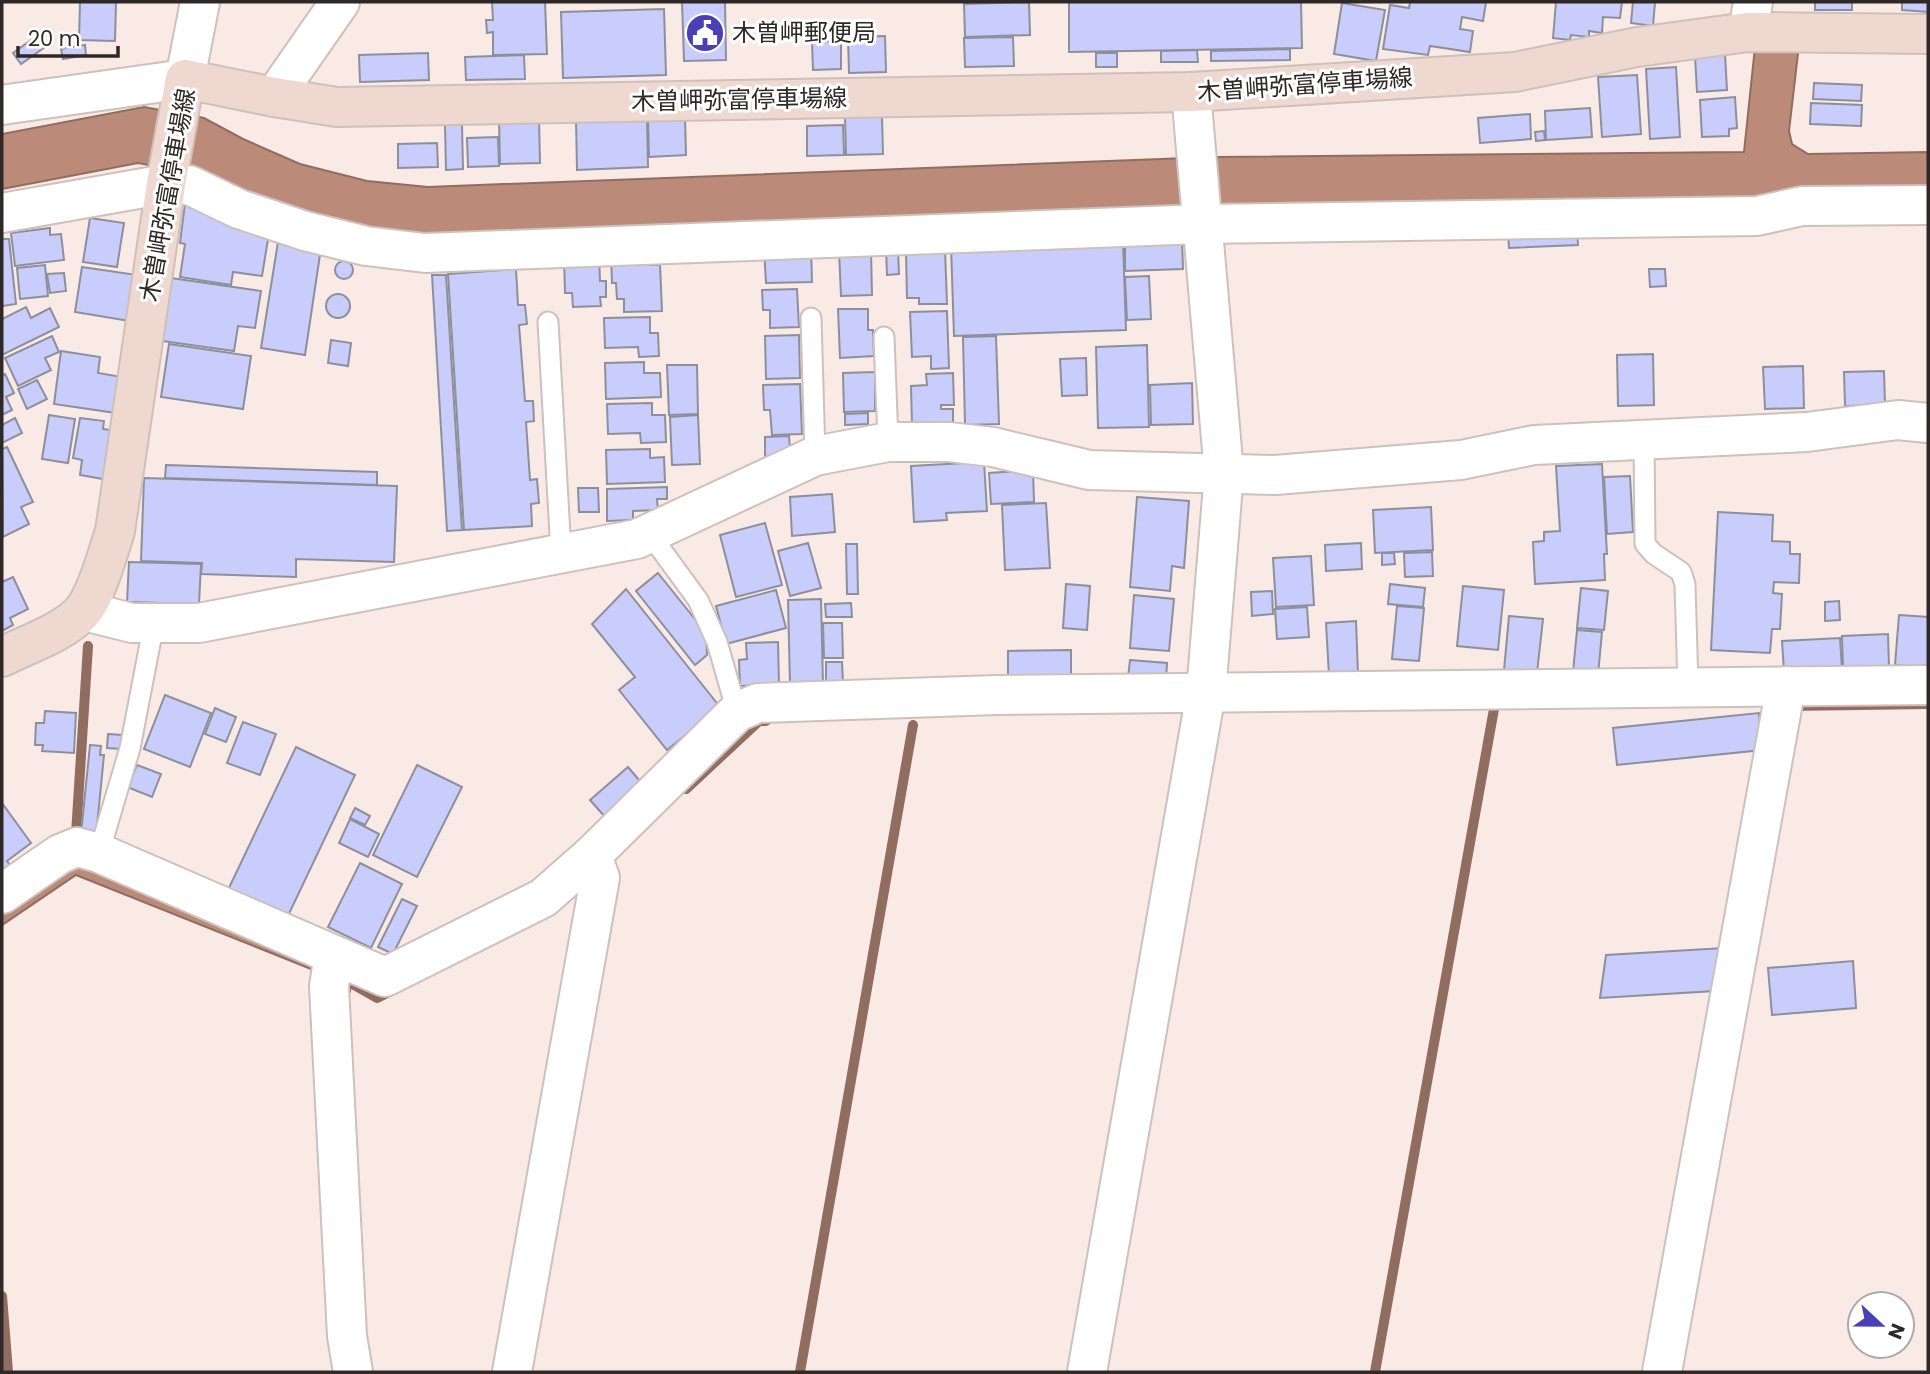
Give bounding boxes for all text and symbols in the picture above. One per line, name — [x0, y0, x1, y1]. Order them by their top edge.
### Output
public building icon: 木曽岬郵便局 — [684, 12, 726, 54]
scale bar — [18, 14, 117, 58]
place label: 木曽岬郵便局 — [732, 16, 876, 49]
text: 20 m — [28, 24, 81, 53]
street label: 木曽岬弥富停車場線 — [1196, 61, 1414, 108]
street label: 木曽岬弥富停車場線 — [631, 81, 847, 118]
street label: 木曽岬弥富停車場線 — [133, 86, 203, 304]
north arrow — [1846, 1290, 1916, 1360]
text: N — [1881, 1319, 1911, 1343]

